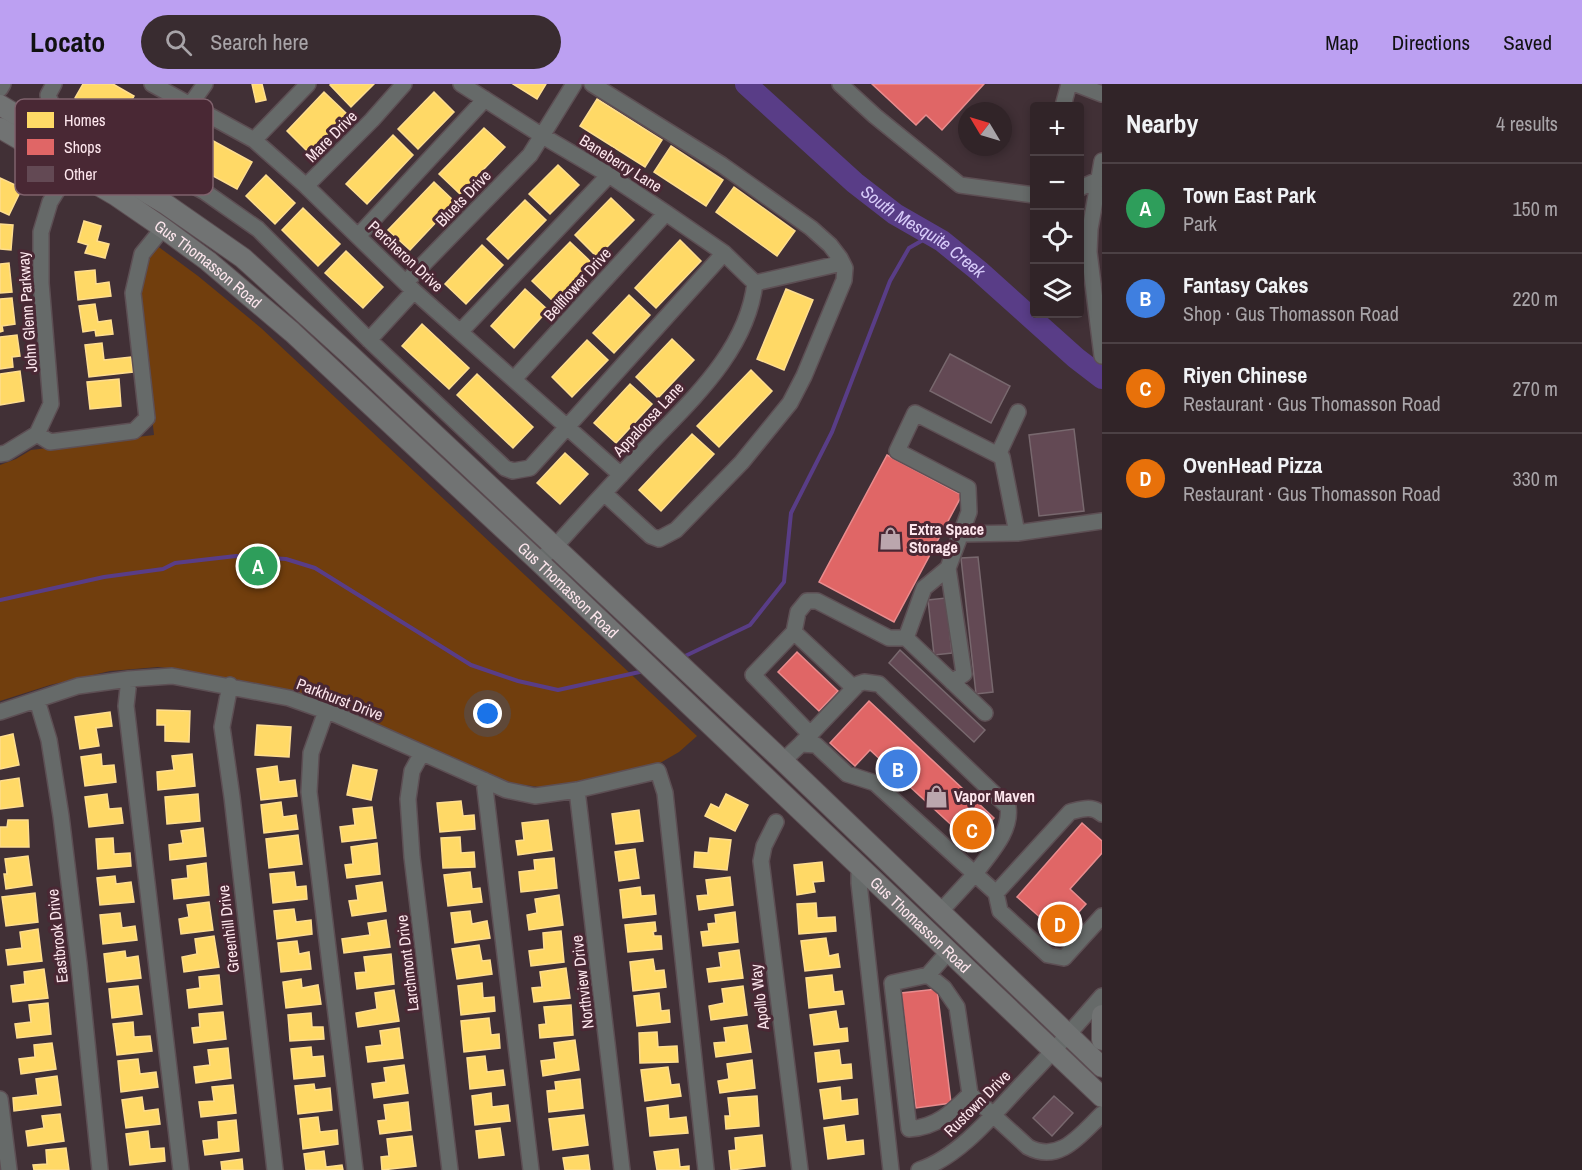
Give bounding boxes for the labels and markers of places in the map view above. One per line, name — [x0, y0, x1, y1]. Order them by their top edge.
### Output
place label: Extra Space Storage — [909, 518, 984, 558]
shop icon: Extra Space Storage — [878, 525, 904, 551]
pin: A — [238, 544, 278, 588]
pin: B — [878, 746, 918, 792]
shop icon: Vapor Maven — [923, 783, 949, 809]
place label: Vapor Maven — [954, 785, 1035, 807]
pin: C — [952, 808, 992, 852]
pin: D — [1040, 902, 1080, 946]

